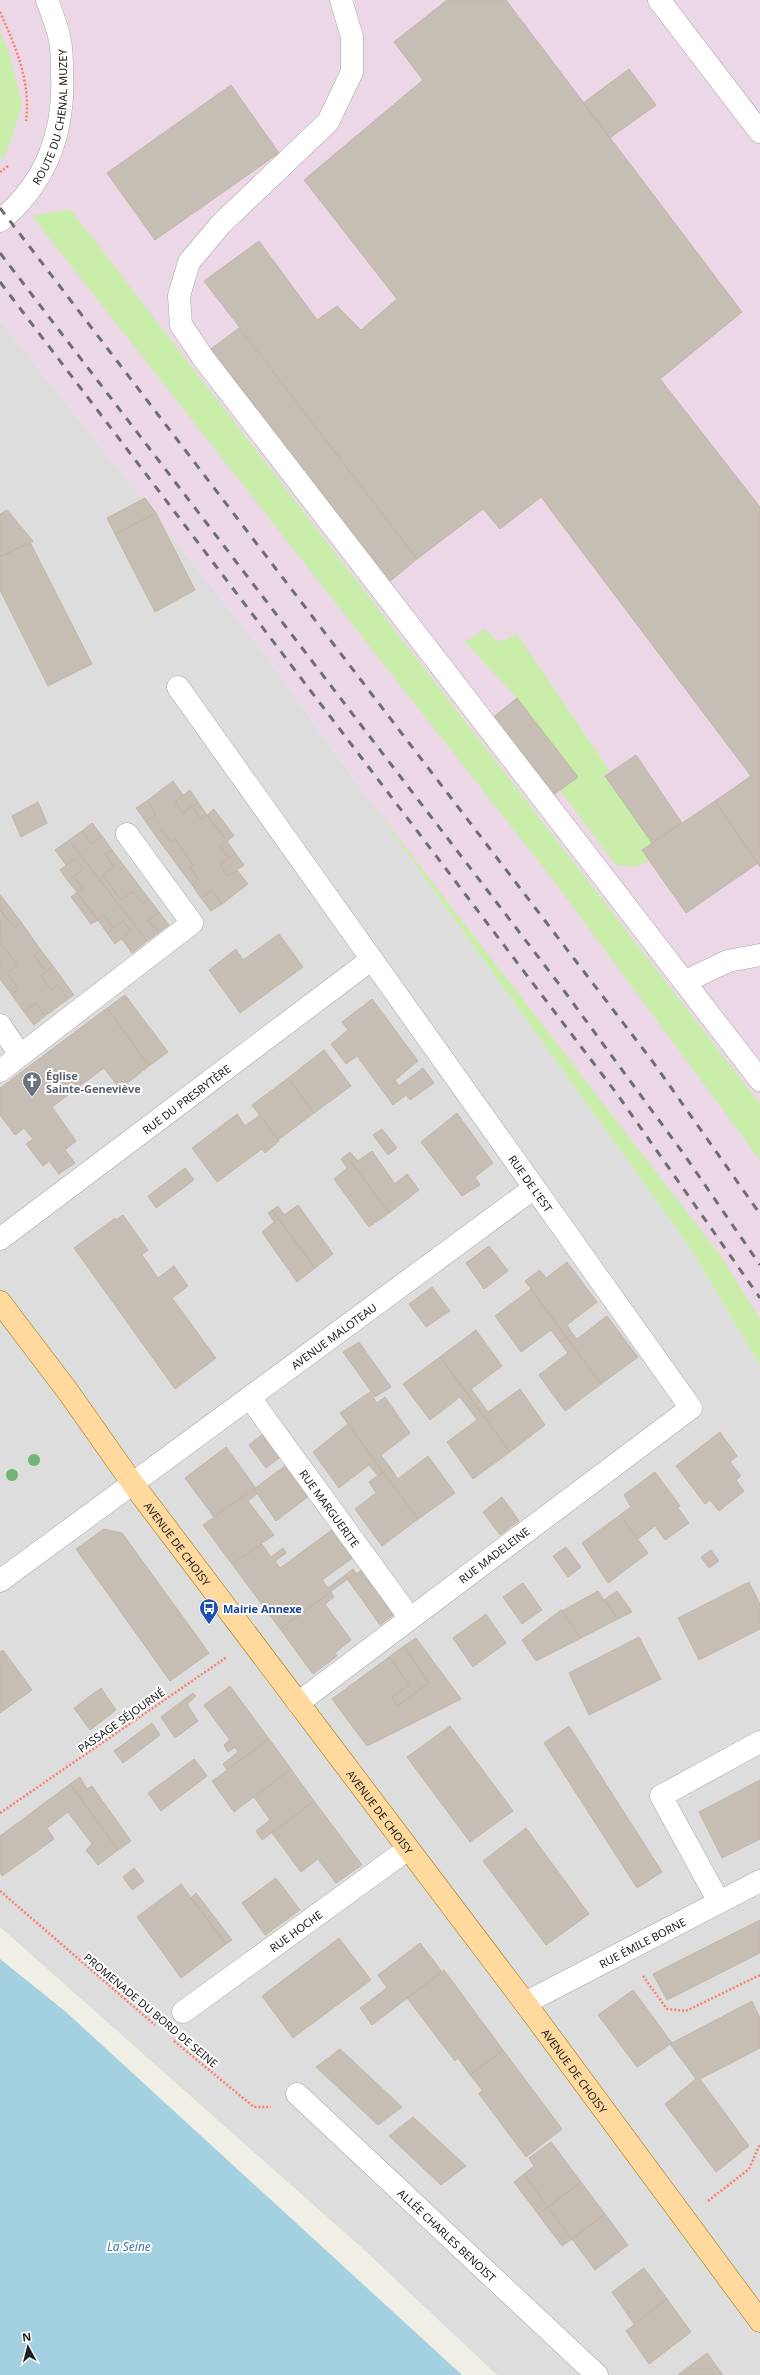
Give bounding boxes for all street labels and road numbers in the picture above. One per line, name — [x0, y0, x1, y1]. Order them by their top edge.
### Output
street label: ROUTE DU CHENAL MUZEY — [28, 48, 70, 187]
street label: RUE DU PRESBYTÈRE — [139, 1061, 233, 1137]
street label: RUE DE L'EST — [506, 1152, 556, 1215]
street label: AVENUE MALOTEAU — [288, 1299, 379, 1372]
street label: RUE MARGUERITE — [297, 1466, 363, 1550]
street label: AVENUE DE CHOISY — [141, 1498, 215, 1589]
street label: RUE MADELEINE — [456, 1523, 532, 1587]
street label: PASSAGE SÉJOURNÉ — [75, 1684, 167, 1756]
street label: AVENUE DE CHOISY — [344, 1767, 417, 1857]
street label: RUE HOCHE — [266, 1906, 325, 1955]
street label: RUE ÉMILE BORNE — [596, 1914, 688, 1971]
street label: PROMENADE DU BORD DE SEINE — [81, 1950, 221, 2070]
street label: AVENUE DE CHOISY — [539, 2025, 612, 2117]
street label: ALLÉE CHARLES BENOIST — [395, 2185, 500, 2285]

